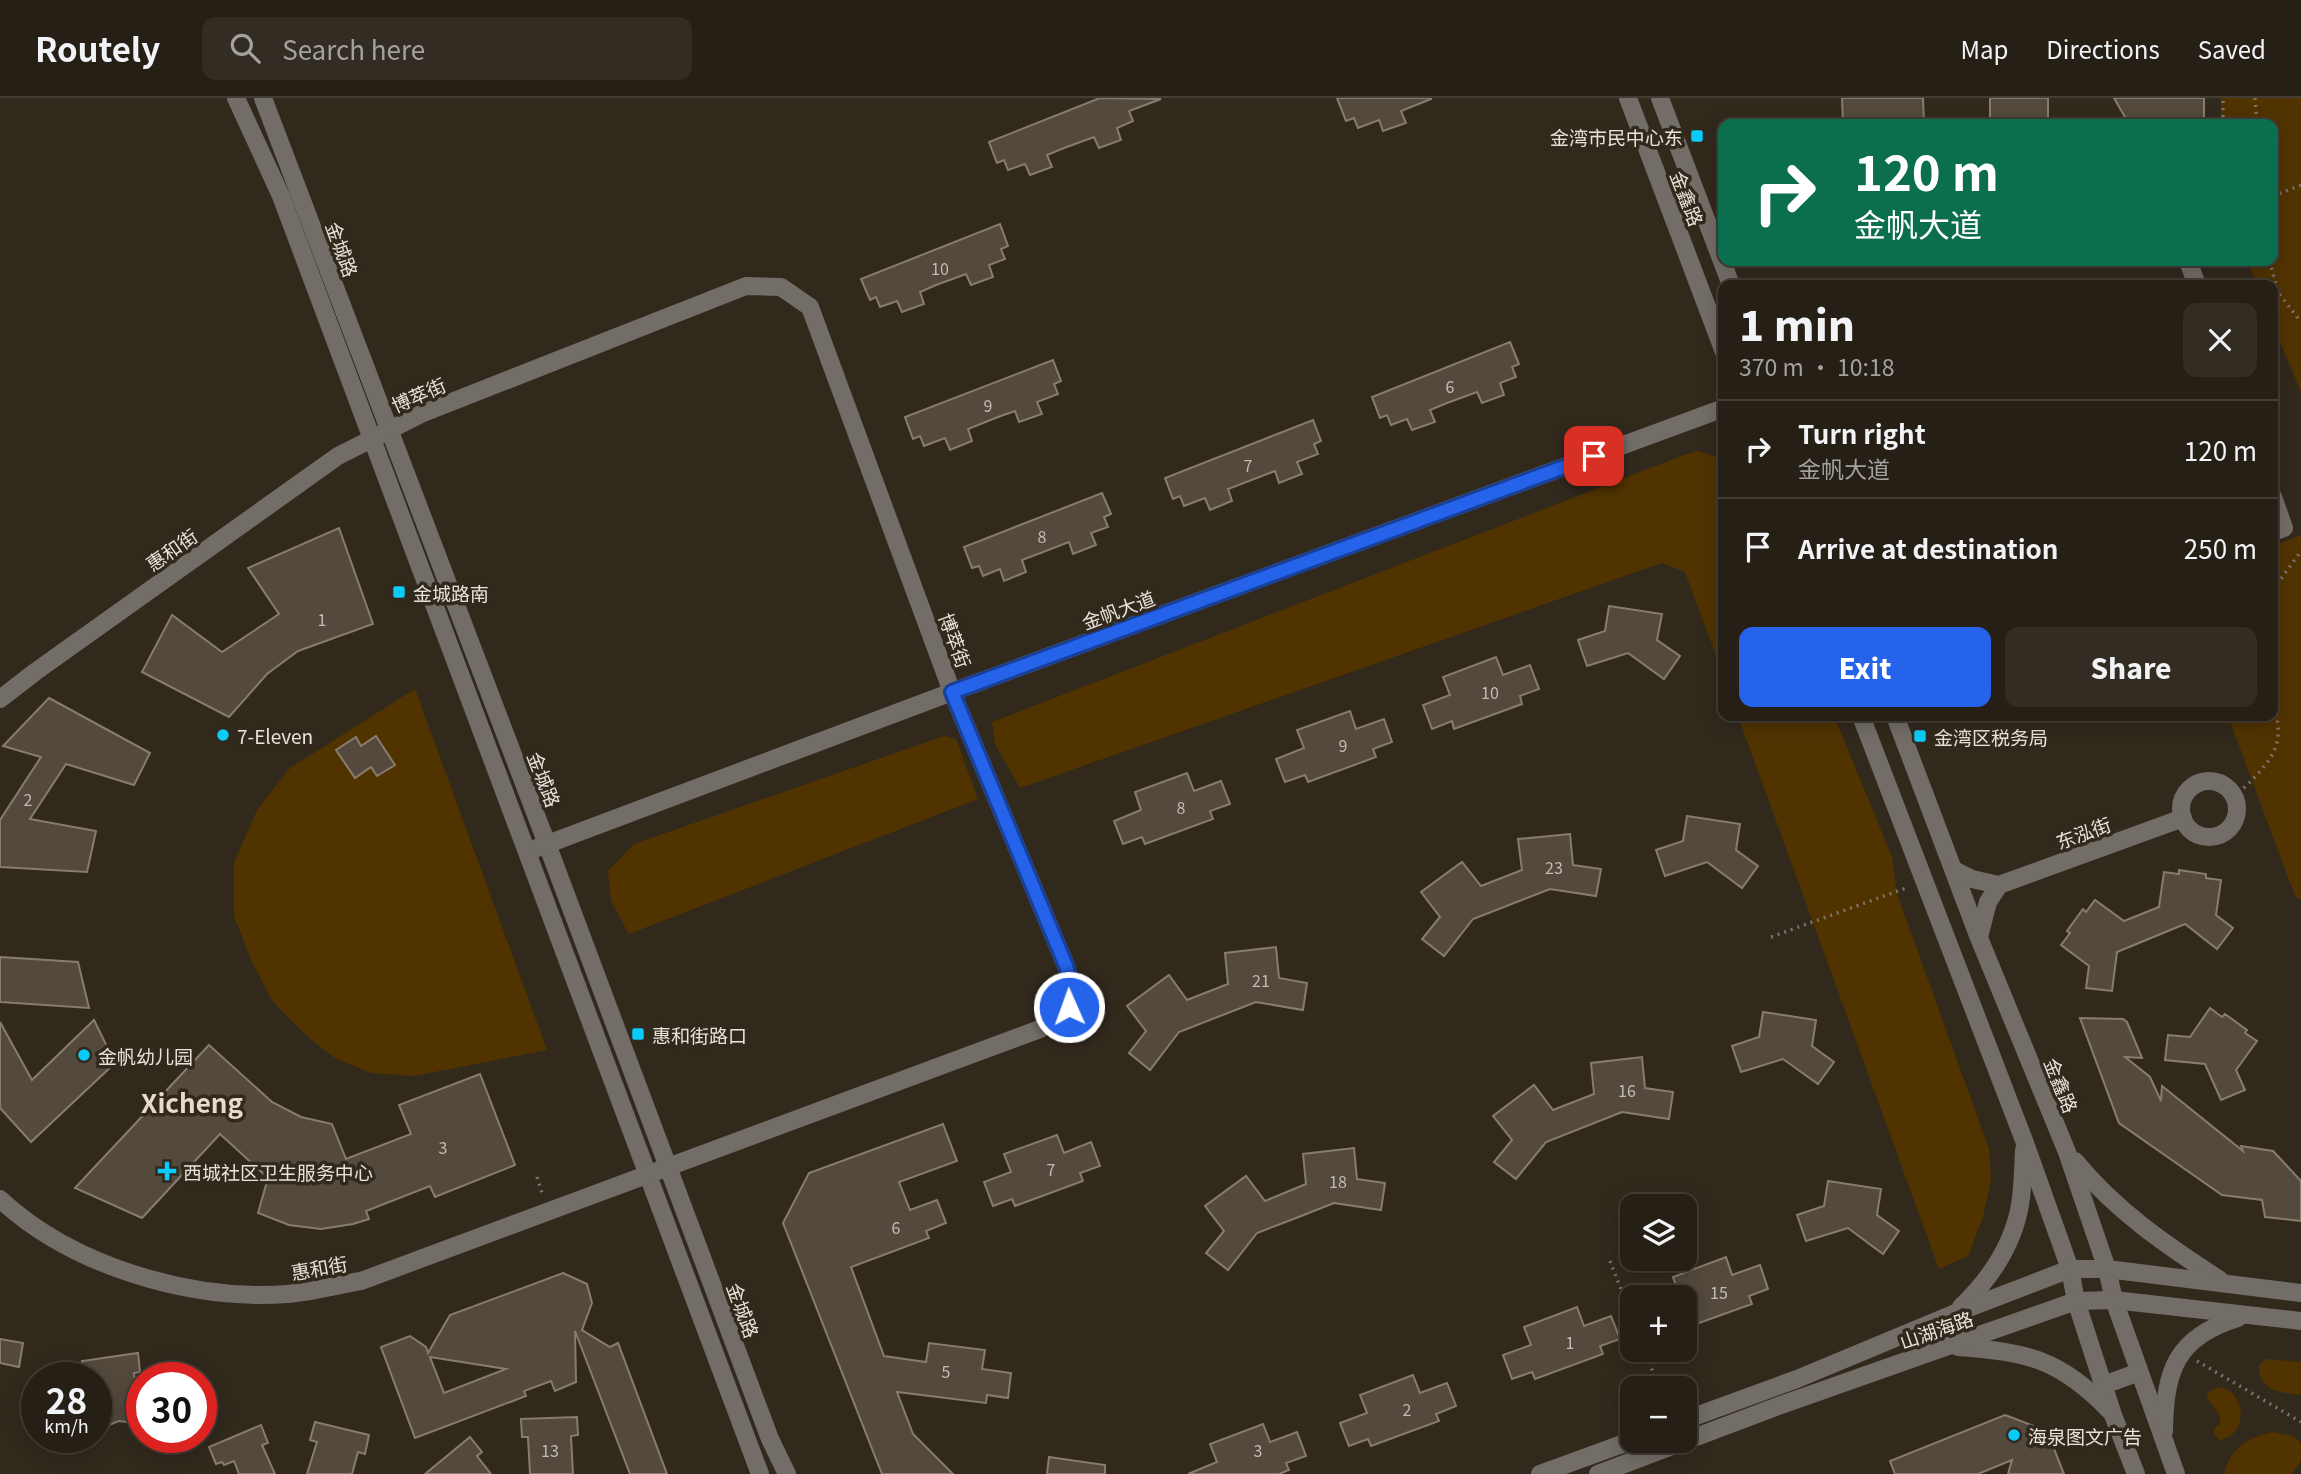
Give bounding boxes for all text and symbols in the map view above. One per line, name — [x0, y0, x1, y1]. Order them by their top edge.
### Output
search box — [202, 17, 692, 80]
text: Routely — [35, 24, 160, 72]
icon: search — [226, 29, 264, 67]
text: Search here — [282, 30, 425, 67]
text: Map — [1960, 31, 2008, 66]
text: Directions — [2046, 31, 2160, 66]
text: Saved — [2198, 31, 2266, 66]
place label: 金湾市民中心东 — [1550, 123, 1683, 150]
marker: 金湾市民中心东 — [1689, 128, 1705, 144]
text: 120 m — [1854, 134, 1999, 205]
icon: right — [1739, 147, 1830, 238]
street label: 金鑫路 — [1665, 167, 1711, 229]
text: 金帆大道 — [1854, 200, 1982, 246]
street label: 金城路 — [321, 218, 365, 280]
house number: 10 — [931, 256, 949, 280]
text: 1 min — [1739, 292, 1855, 353]
button: close — [2183, 303, 2257, 377]
text: 370 m · 10:18 — [1739, 349, 1895, 383]
street label: 博萃街 — [386, 370, 450, 418]
house number: 6 — [1446, 374, 1455, 398]
house number: 9 — [984, 393, 993, 417]
text: Turn right — [1798, 414, 1926, 451]
pin — [1564, 426, 1624, 486]
icon: right — [1739, 430, 1777, 468]
text: 120 m — [2184, 431, 2257, 468]
icon: arrive — [1575, 437, 1613, 475]
text: 金帆大道 — [1798, 451, 1890, 485]
house number: 7 — [1244, 453, 1253, 477]
street label: 惠和街 — [140, 522, 202, 576]
house number: 8 — [1038, 524, 1047, 548]
icon: arrive — [1739, 528, 1777, 566]
text: Arrive at destination — [1798, 529, 2059, 566]
text: 250 m — [2184, 529, 2257, 566]
place label: 金城路南 — [413, 579, 489, 606]
street label: 金帆大道 — [1078, 583, 1158, 635]
marker: 金城路南 — [391, 584, 407, 600]
house number: 1 — [318, 607, 326, 631]
street label: 博萃街 — [934, 609, 978, 671]
button: Exit — [1739, 627, 1991, 707]
button: Share — [2005, 627, 2257, 707]
house number: 10 — [1481, 680, 1499, 704]
place label: 7-Eleven — [237, 722, 313, 749]
place label: 金湾区税务局 — [1934, 723, 2048, 750]
marker: 7-Eleven — [215, 727, 231, 743]
marker: 金湾区税务局 — [1912, 728, 1928, 744]
house number: 9 — [1339, 733, 1348, 757]
street label: 金城路 — [522, 748, 568, 810]
house number: 2 — [24, 787, 33, 811]
house number: 8 — [1177, 795, 1186, 819]
street label: 东泓街 — [2052, 810, 2114, 854]
house number: 23 — [1545, 855, 1563, 879]
house number: 21 — [1252, 968, 1270, 992]
position arrow — [1032, 970, 1106, 1044]
place label: 惠和街路口 — [652, 1021, 747, 1048]
marker: 惠和街路口 — [630, 1026, 646, 1042]
place label: 金帆幼儿园 — [98, 1042, 193, 1069]
marker: 金帆幼儿园 — [76, 1047, 92, 1063]
street label: 金鑫路 — [2039, 1054, 2085, 1116]
house number: 16 — [1618, 1078, 1636, 1102]
district label: Xicheng — [141, 1083, 243, 1120]
house number: 3 — [439, 1135, 447, 1159]
house number: 7 — [1047, 1157, 1056, 1181]
place label: 西城社区卫生服务中心 — [183, 1158, 373, 1185]
marker: 西城社区卫生服务中心 — [157, 1161, 177, 1181]
house number: 18 — [1329, 1169, 1347, 1193]
map controls — [1620, 1194, 1697, 1453]
button: layers — [1620, 1194, 1697, 1271]
house number: 6 — [892, 1215, 901, 1239]
street label: 惠和街 — [289, 1249, 349, 1285]
street label: 金城路 — [722, 1279, 766, 1341]
house number: 15 — [1710, 1280, 1728, 1304]
button: + — [1620, 1285, 1697, 1362]
street label: 山湖海路 — [1896, 1304, 1976, 1354]
house number: 1 — [1566, 1330, 1574, 1354]
house number: 5 — [942, 1359, 951, 1383]
speed limit sign: 30 — [126, 1362, 217, 1453]
text: 28 — [46, 1373, 87, 1424]
button: − — [1620, 1376, 1697, 1453]
house number: 2 — [1403, 1397, 1412, 1421]
text: km/h — [44, 1412, 89, 1438]
place label: 海泉图文广告 — [2028, 1422, 2142, 1449]
marker: 海泉图文广告 — [2006, 1427, 2022, 1443]
house number: 13 — [541, 1438, 559, 1462]
house number: 3 — [1254, 1438, 1262, 1462]

